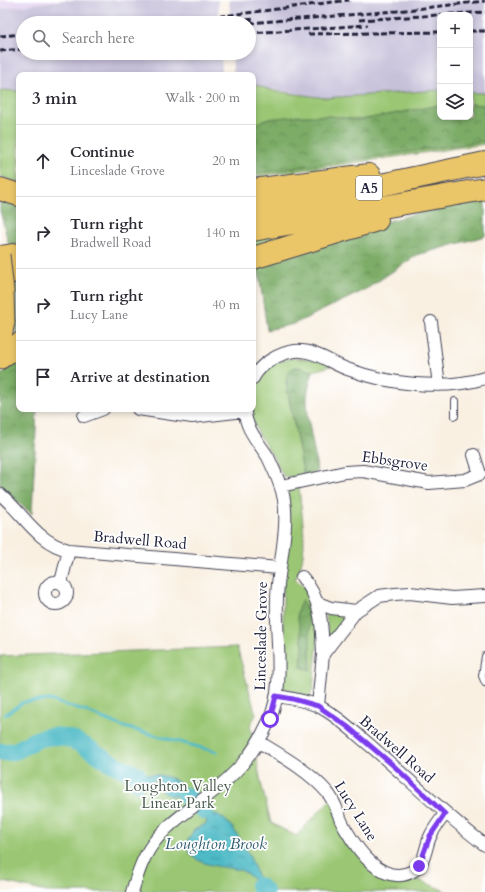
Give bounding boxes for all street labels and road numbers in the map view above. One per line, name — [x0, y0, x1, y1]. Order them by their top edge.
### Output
road number: A5 — [356, 176, 382, 200]
street label: Ebbsgrove — [361, 446, 430, 476]
street label: Bradwell Road — [93, 526, 188, 554]
street label: Linceslade Grove — [250, 581, 272, 691]
street label: Bradwell Road — [355, 711, 439, 787]
street label: Lucy Lane — [330, 777, 382, 845]

